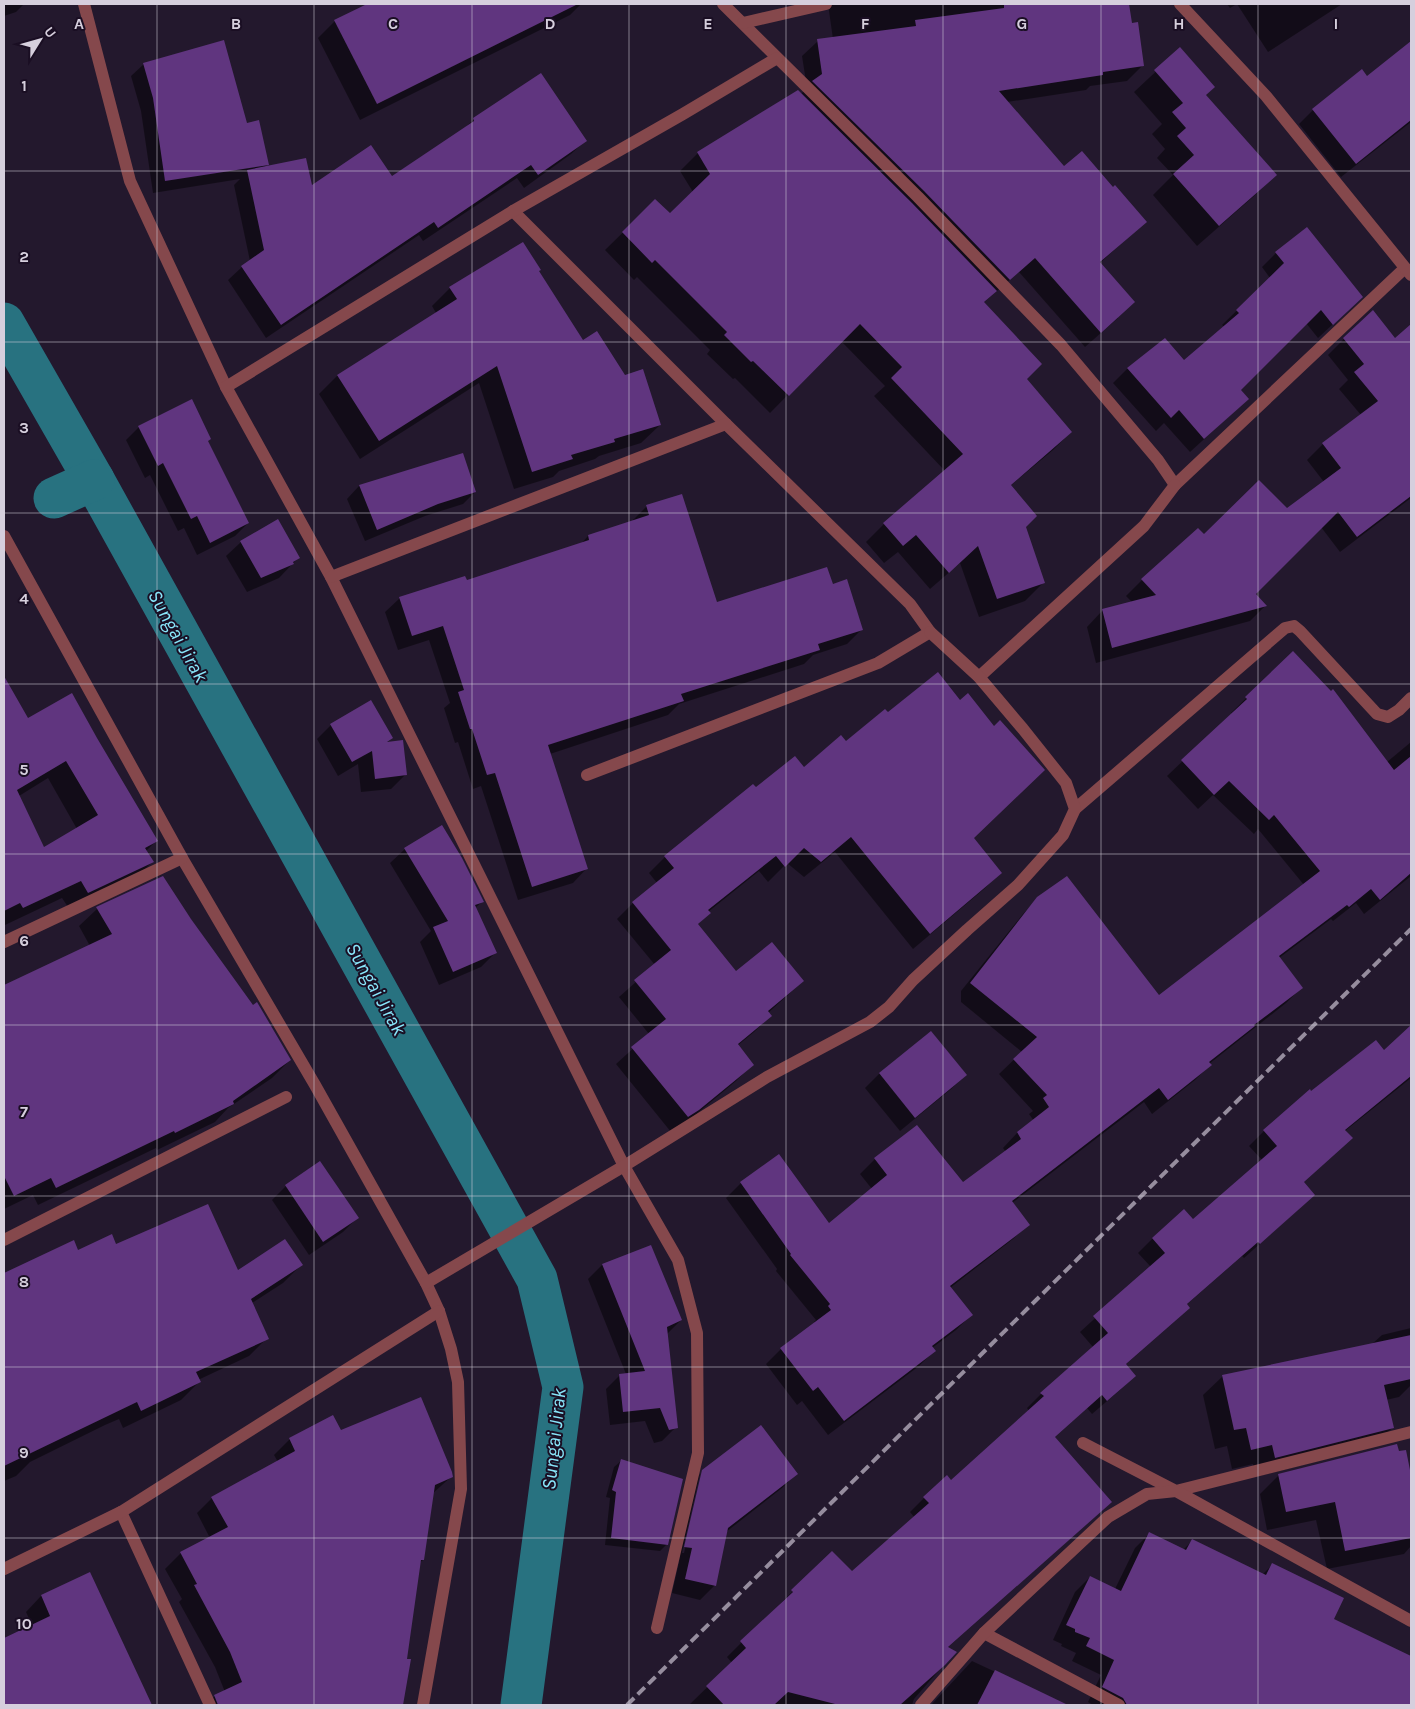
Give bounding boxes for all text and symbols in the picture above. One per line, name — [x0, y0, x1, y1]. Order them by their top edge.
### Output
text: A — [74, 14, 84, 33]
text: B — [231, 14, 241, 33]
text: C — [388, 14, 398, 33]
text: D — [545, 14, 556, 33]
text: E — [703, 14, 713, 33]
text: F — [861, 14, 870, 33]
text: G — [1017, 14, 1027, 33]
text: H — [1173, 14, 1185, 33]
text: I — [1334, 14, 1338, 33]
north arrow — [15, 15, 65, 65]
text: U — [40, 23, 60, 41]
text: 1 — [21, 76, 27, 95]
text: 2 — [19, 247, 29, 266]
text: 3 — [19, 418, 29, 437]
water label: Sungai Jirak — [143, 586, 213, 687]
text: 4 — [19, 589, 29, 608]
text: 5 — [19, 760, 29, 779]
text: 6 — [19, 931, 29, 950]
water label: Sungai Jirak — [341, 939, 411, 1040]
text: 7 — [20, 1102, 28, 1121]
text: 8 — [19, 1272, 29, 1291]
water label: Sungai Jirak — [537, 1386, 571, 1491]
text: 9 — [19, 1443, 29, 1462]
text: 10 — [16, 1614, 32, 1633]

